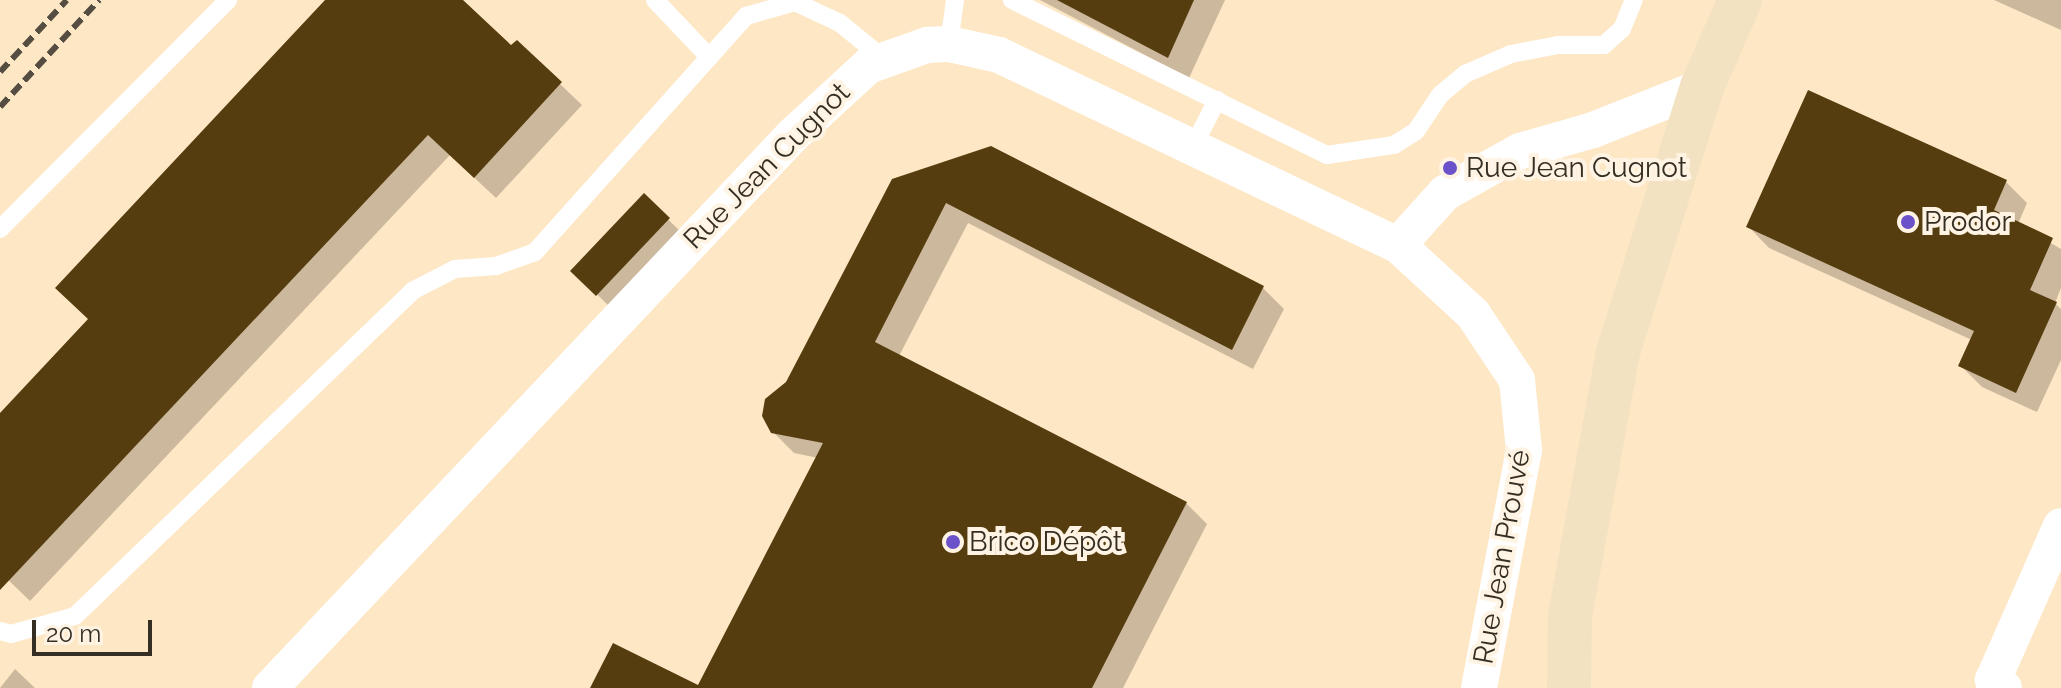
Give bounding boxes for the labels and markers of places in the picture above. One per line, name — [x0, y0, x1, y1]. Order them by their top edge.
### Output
place label: Rue Jean Cugnot — [1466, 151, 1688, 185]
marker: Rue Jean Cugnot — [1441, 159, 1459, 177]
place label: Prodor — [1924, 205, 2011, 239]
marker: Prodor — [1899, 213, 1917, 231]
place label: Brico Dépôt — [969, 525, 1122, 559]
marker: Brico Dépôt — [944, 533, 962, 551]

